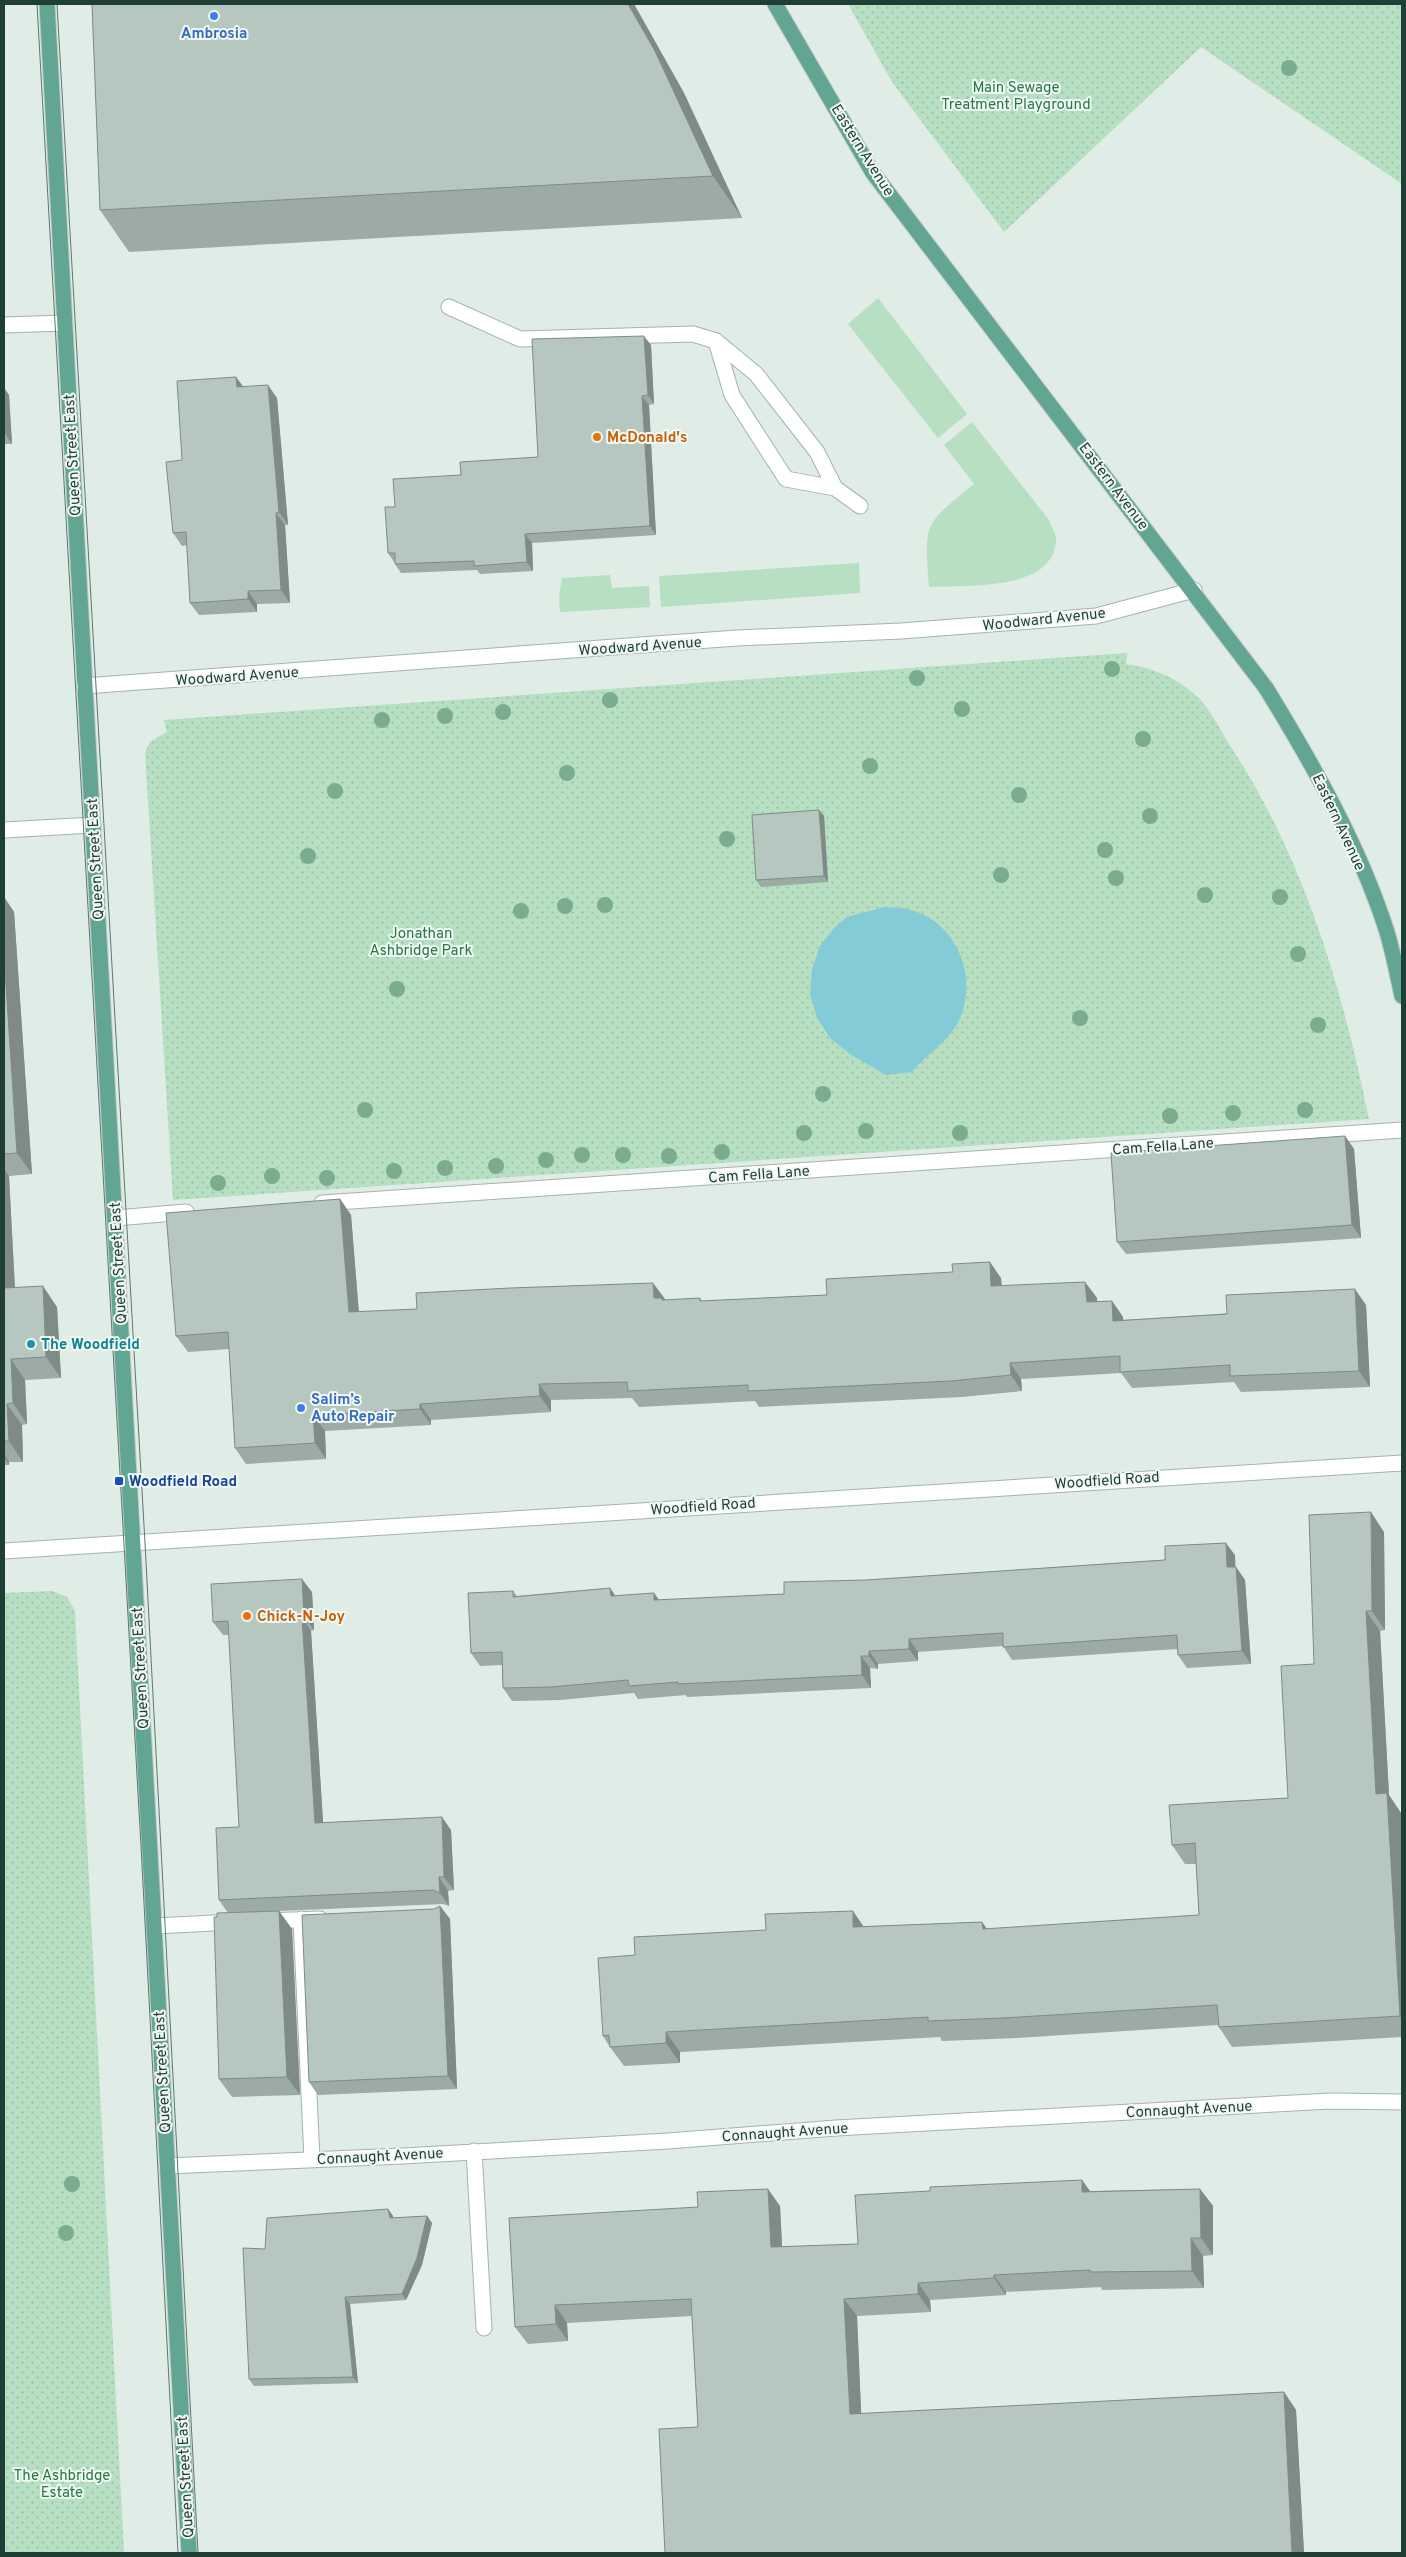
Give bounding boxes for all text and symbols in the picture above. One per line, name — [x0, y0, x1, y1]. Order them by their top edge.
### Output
marker: Ambrosia — [208, 10, 220, 22]
place label: Ambrosia — [181, 25, 247, 44]
park label: Main Sewage Treatment Playground — [941, 79, 1091, 115]
street label: Eastern Avenue — [826, 101, 898, 200]
street label: Queen Street East — [61, 393, 86, 516]
place label: McDonald's — [607, 429, 687, 448]
marker: McDonald's — [591, 431, 603, 443]
street label: Eastern Avenue — [1074, 439, 1152, 534]
street label: Woodward Avenue — [982, 605, 1107, 636]
street label: Woodward Avenue — [578, 634, 702, 661]
street label: Woodward Avenue — [175, 664, 299, 691]
street label: Eastern Avenue — [1307, 771, 1368, 874]
street label: Queen Street East — [84, 797, 109, 920]
park label: Jonathan Ashbridge Park — [370, 925, 472, 961]
street label: Cam Fella Lane — [1112, 1134, 1215, 1161]
street label: Cam Fella Lane — [708, 1162, 811, 1189]
street label: Queen Street East — [107, 1201, 132, 1324]
place label: The Woodfield — [41, 1336, 140, 1355]
marker: The Woodfield — [25, 1338, 37, 1350]
place label: Salim’s Auto Repair — [311, 1391, 395, 1427]
marker: Salim’s Auto Repair — [295, 1402, 307, 1414]
street label: Woodfield Road — [1054, 1468, 1160, 1495]
place label: Woodfield Road — [129, 1473, 237, 1492]
marker: Woodfield Road — [113, 1475, 125, 1487]
street label: Woodfield Road — [650, 1494, 756, 1521]
street label: Queen Street East — [129, 1606, 154, 1729]
place label: Chick-N-Joy — [257, 1608, 345, 1627]
marker: Chick-N-Joy — [241, 1610, 253, 1622]
street label: Queen Street East — [151, 2010, 176, 2133]
street label: Connaught Avenue — [1125, 2098, 1253, 2123]
street label: Connaught Avenue — [721, 2120, 849, 2147]
street label: Connaught Avenue — [316, 2145, 444, 2170]
street label: Queen Street East — [174, 2415, 199, 2538]
park label: The Ashbridge Estate — [14, 2467, 110, 2503]

